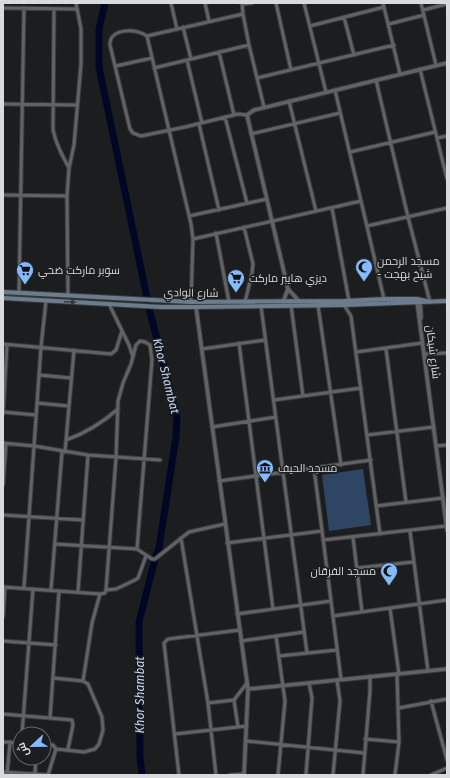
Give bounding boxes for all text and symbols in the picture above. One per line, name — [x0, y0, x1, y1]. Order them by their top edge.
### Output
place label: مسجد الرحمن - شيخ بهجت — [377, 255, 439, 282]
mosque icon: مسجد الرحمن - شيخ بهجت — [354, 257, 374, 282]
supermarket icon: سوبر ماركت ضحي — [15, 260, 35, 285]
place label: سوبر ماركت ضحي — [38, 264, 120, 279]
supermarket icon: ديزي هايبر ماركت — [226, 268, 246, 293]
place label: ديزي هايبر ماركت — [249, 272, 327, 287]
street label: شارع الوادي — [164, 286, 218, 302]
one-way arrow — [64, 299, 77, 305]
street label: شارع شيكان — [422, 324, 443, 380]
water label: Khor Shambat — [150, 337, 182, 416]
museum icon: مسجد الحيف — [255, 458, 275, 483]
place label: مسجد الحيف — [278, 462, 337, 475]
mosque icon: مسجد الفرقان — [379, 561, 399, 586]
place label: مسجد الفرقان — [310, 565, 376, 578]
water label: Khor Shambat — [133, 656, 147, 734]
north arrow — [12, 726, 52, 766]
text: ش — [15, 741, 32, 759]

